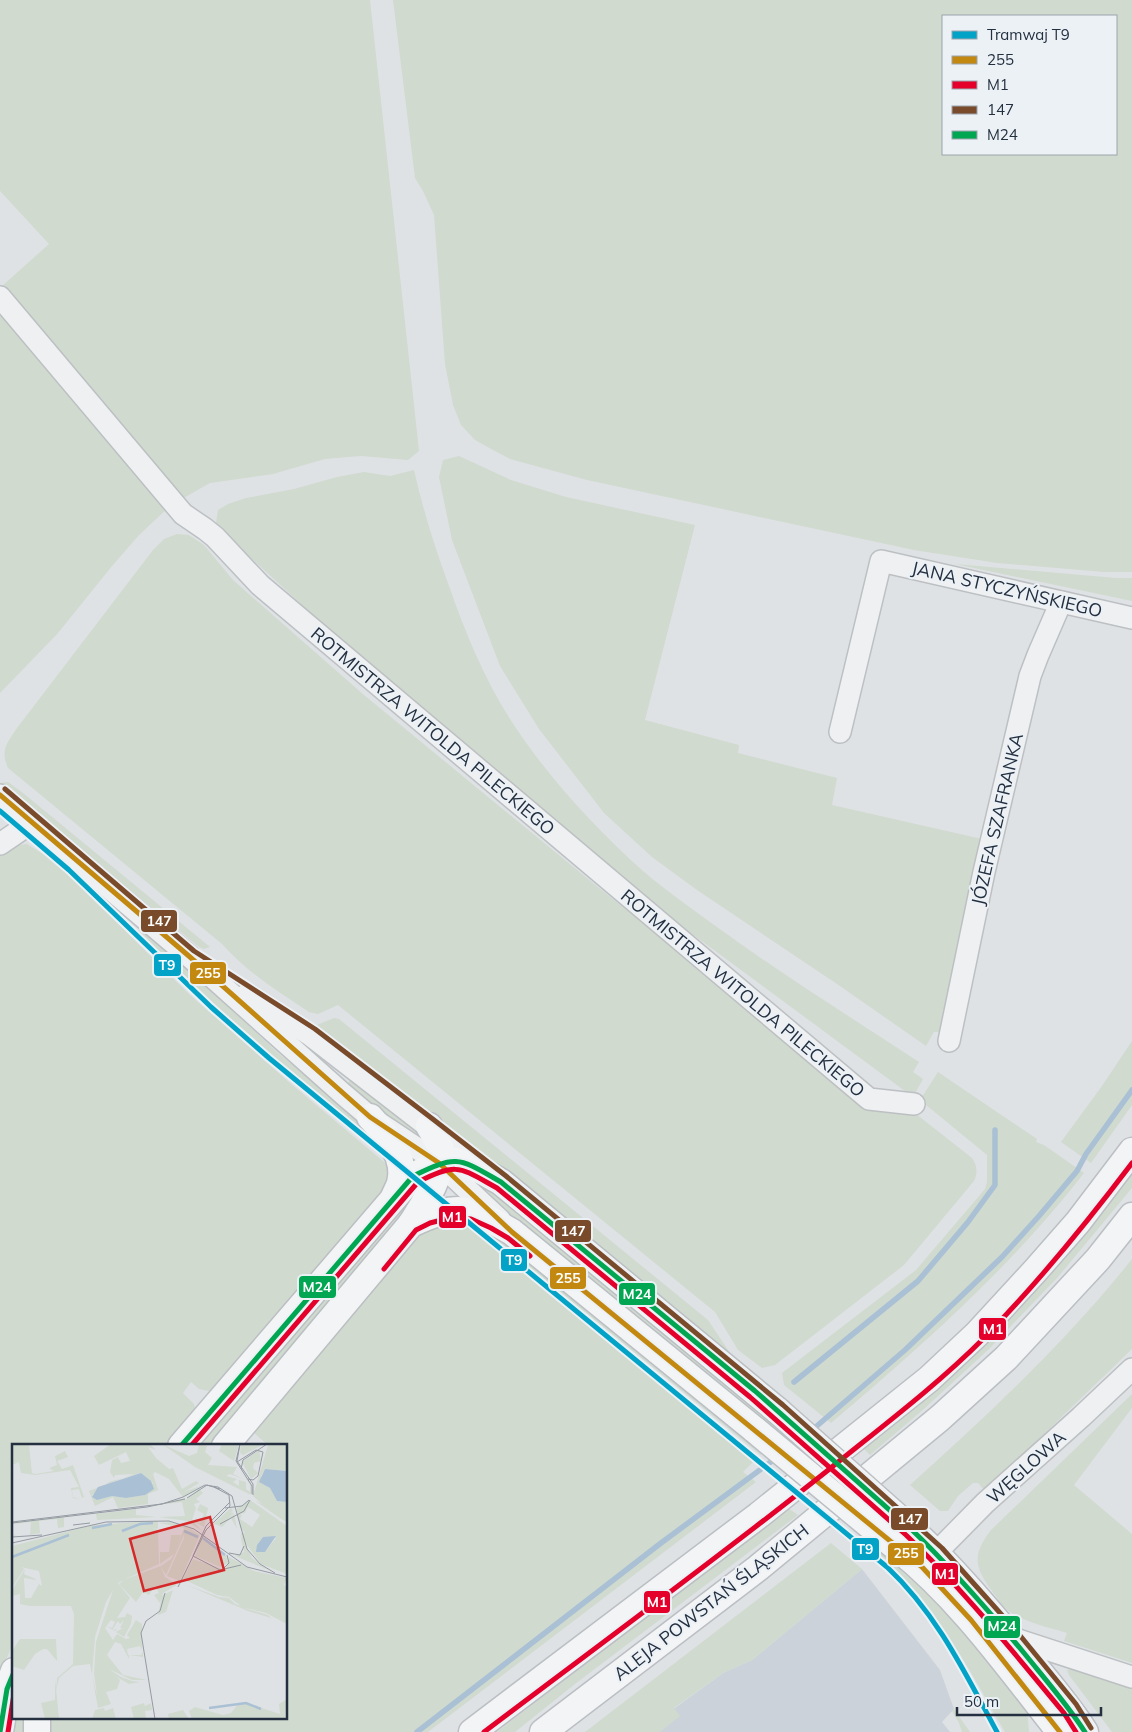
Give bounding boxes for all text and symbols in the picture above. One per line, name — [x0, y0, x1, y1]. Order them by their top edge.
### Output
legend — [942, 15, 1117, 155]
text: Tramwaj T9 — [987, 25, 1070, 44]
text: 255 — [987, 50, 1014, 69]
text: M1 — [987, 75, 1009, 94]
text: 147 — [987, 100, 1014, 119]
text: M24 — [987, 125, 1018, 144]
street label: JANA STYCZYŃSKIEGO — [909, 556, 1105, 622]
street label: ROTMISTRZA WITOLDA PILECKIEGO — [306, 622, 560, 840]
street label: JÓZEFA SZAFRANKA — [966, 731, 1028, 907]
street label: ROTMISTRZA WITOLDA PILECKIEGO — [616, 884, 870, 1102]
line badge: 147 — [140, 909, 178, 933]
text: 147 — [146, 912, 172, 930]
line badge: T9 — [153, 953, 182, 977]
text: T9 — [158, 956, 176, 974]
line badge: 255 — [189, 961, 227, 985]
text: 255 — [195, 964, 221, 982]
line badge: M1 — [438, 1205, 467, 1229]
text: M1 — [442, 1208, 462, 1226]
line badge: 147 — [554, 1219, 592, 1243]
text: 147 — [560, 1222, 586, 1240]
line badge: T9 — [500, 1248, 528, 1272]
text: T9 — [505, 1251, 523, 1269]
line badge: 255 — [549, 1266, 587, 1290]
text: 255 — [555, 1269, 581, 1287]
line badge: M24 — [298, 1275, 337, 1299]
text: M24 — [303, 1278, 332, 1296]
line badge: M24 — [618, 1282, 656, 1306]
text: M24 — [623, 1285, 652, 1303]
line badge: M1 — [978, 1317, 1007, 1341]
text: M1 — [983, 1320, 1003, 1338]
street label: WĘGLOWA — [982, 1425, 1070, 1509]
inset map — [12, 1444, 288, 1720]
line badge: 147 — [890, 1507, 929, 1531]
text: 147 — [897, 1510, 923, 1528]
street label: ALEJA POWSTAŃ ŚLĄSKICH — [609, 1519, 813, 1685]
line badge: T9 — [851, 1537, 880, 1561]
text: T9 — [856, 1540, 874, 1558]
line badge: 255 — [887, 1542, 925, 1566]
text: 255 — [893, 1544, 919, 1562]
line badge: M1 — [931, 1562, 959, 1586]
text: M1 — [935, 1565, 955, 1583]
line badge: M1 — [643, 1590, 671, 1614]
text: M1 — [647, 1593, 667, 1611]
line badge: M24 — [983, 1615, 1021, 1639]
text: M24 — [988, 1617, 1017, 1635]
scale bar — [957, 1684, 1101, 1716]
text: 50 m — [964, 1692, 999, 1711]

